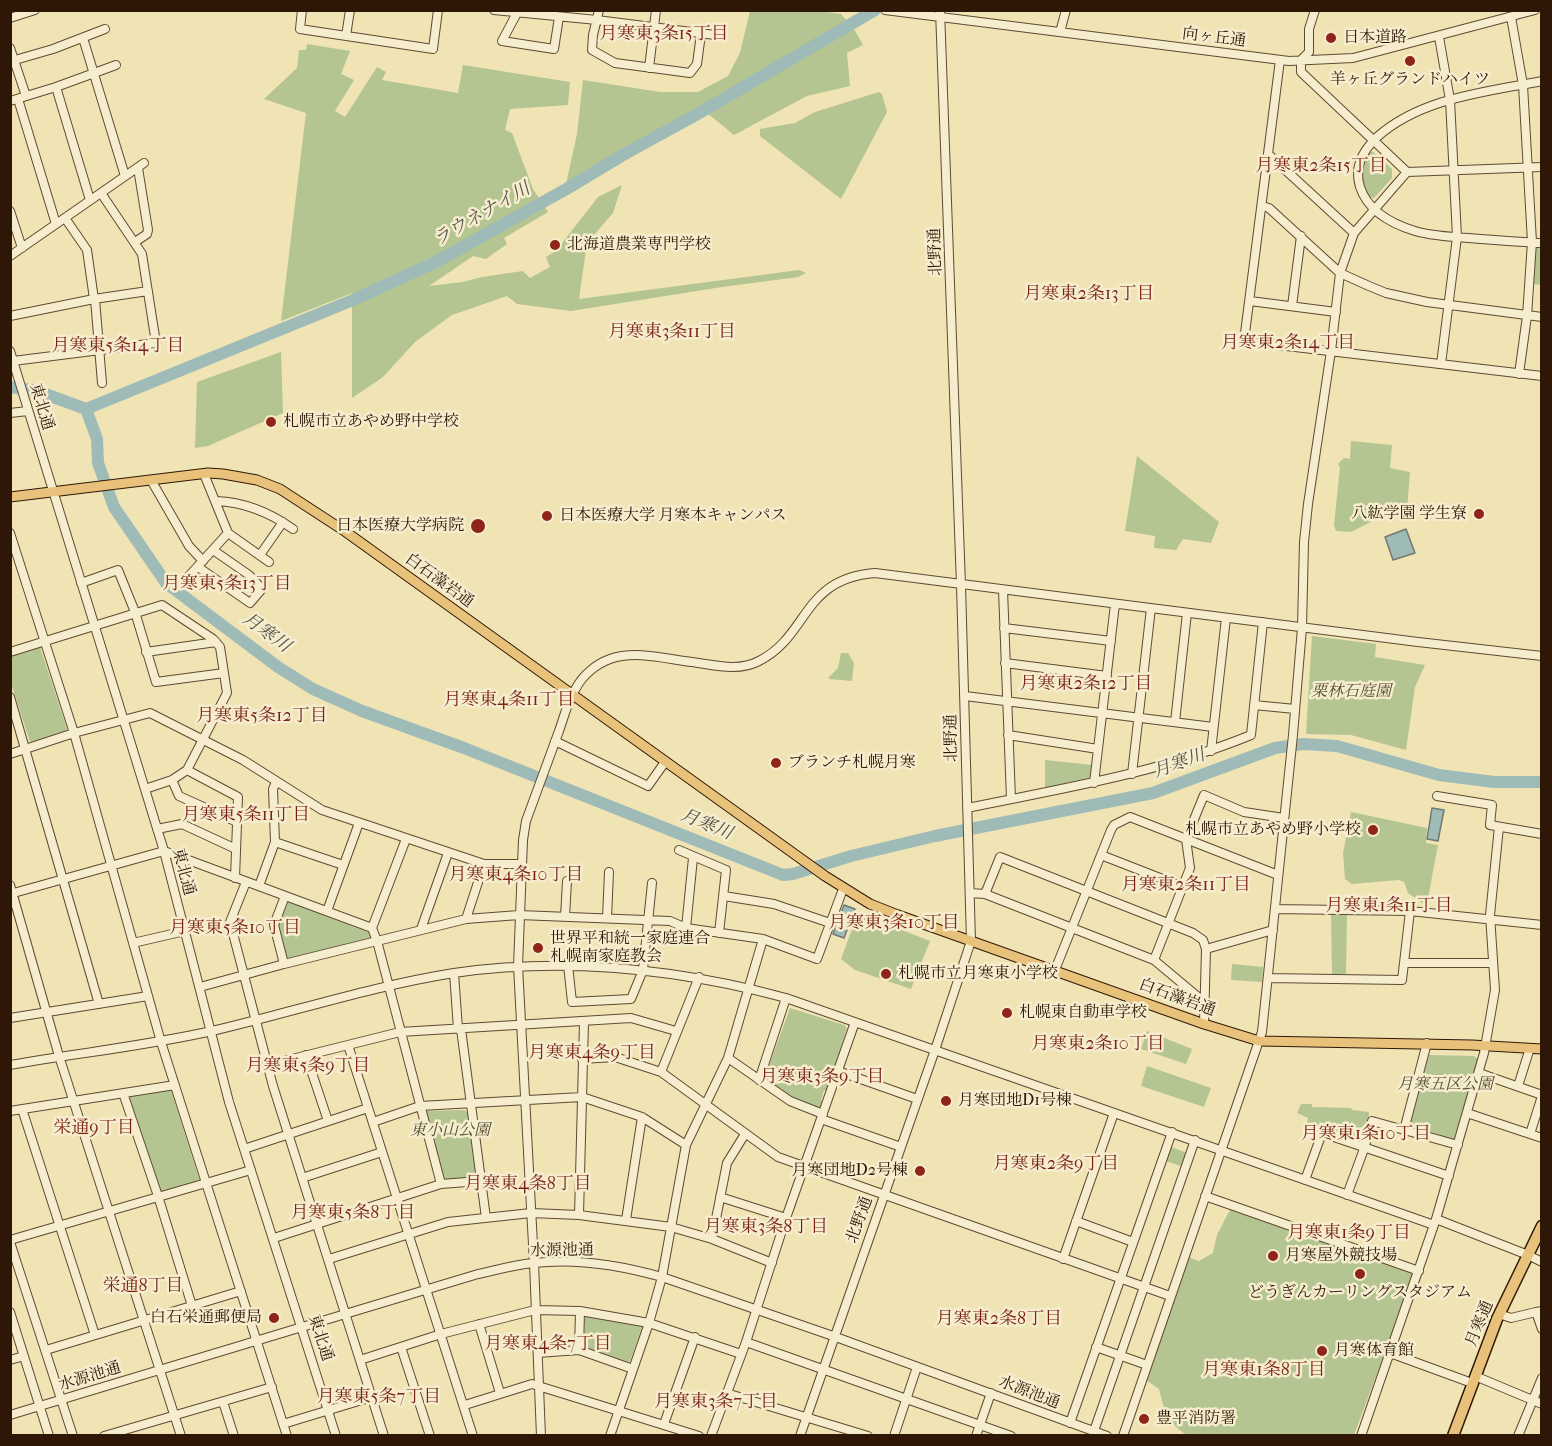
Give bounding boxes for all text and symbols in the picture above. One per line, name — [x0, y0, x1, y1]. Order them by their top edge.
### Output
district label: 月寒東3条15丁目 — [599, 24, 729, 46]
street label: 向ヶ丘通 — [1181, 25, 1247, 51]
place label: 日本道路 — [1343, 28, 1407, 48]
marker: 日本道路 — [1324, 31, 1338, 45]
marker: 羊ヶ丘グランドハイツ — [1403, 54, 1417, 68]
place label: 羊ヶ丘グランドハイツ — [1330, 70, 1490, 90]
district label: 月寒東2条15丁目 — [1255, 156, 1387, 178]
water label: ラウネナイ川 — [430, 179, 534, 251]
street label: 北野通 — [926, 228, 946, 276]
place label: 北海道農業専門学校 — [567, 235, 711, 255]
marker: 北海道農業専門学校 — [548, 238, 562, 252]
district label: 月寒東2条13丁目 — [1023, 284, 1155, 306]
district label: 月寒東3条11丁目 — [608, 322, 736, 344]
district label: 月寒東2条14丁目 — [1221, 333, 1355, 355]
district label: 月寒東5条14丁目 — [52, 336, 184, 358]
street label: 東北通 — [25, 381, 57, 433]
place label: 札幌市立あやめ野中学校 — [283, 412, 459, 432]
marker: 札幌市立あやめ野中学校 — [264, 415, 278, 429]
place label: 八紘学園 学生寮 — [1352, 504, 1467, 524]
place label: 日本医療大学 月寒本キャンパス — [559, 506, 786, 526]
marker: 八紘学園 学生寮 — [1472, 507, 1486, 521]
marker: 日本医療大学 月寒本キャンパス — [540, 509, 554, 523]
place label: 日本医療大学病院 — [336, 516, 464, 536]
marker: 日本医療大学病院 — [469, 517, 487, 535]
street label: 白石藻岩通 — [401, 550, 477, 612]
district label: 月寒東5条13丁目 — [162, 574, 292, 596]
water label: 月寒川 — [238, 608, 294, 658]
district label: 月寒東2条12丁目 — [1020, 674, 1152, 696]
park label: 栗林石庭園 — [1311, 682, 1391, 702]
district label: 月寒東4条11丁目 — [443, 690, 575, 712]
district label: 月寒東5条12丁目 — [196, 706, 328, 728]
street label: 北野通 — [942, 714, 962, 762]
water label: 月寒川 — [1150, 745, 1208, 783]
place label: ブランチ札幌月寒 — [788, 753, 916, 773]
marker: ブランチ札幌月寒 — [769, 756, 783, 770]
district label: 月寒東5条11丁目 — [182, 805, 310, 827]
water label: 月寒川 — [677, 805, 735, 845]
place label: 札幌市立あやめ野小学校 — [1185, 820, 1361, 840]
marker: 札幌市立あやめ野小学校 — [1366, 823, 1380, 837]
street label: 東北通 — [168, 846, 198, 898]
district label: 月寒東4条10丁目 — [449, 865, 583, 887]
district label: 月寒東2条11丁目 — [1121, 875, 1251, 897]
district label: 月寒東1条11丁目 — [1325, 896, 1453, 918]
district label: 月寒東3条10丁目 — [828, 913, 960, 935]
district label: 月寒東5条10丁目 — [169, 918, 301, 940]
place label: 世界平和統一家庭連合 札幌南家庭教会 — [550, 929, 710, 967]
marker: 世界平和統一家庭連合 札幌南家庭教会 — [531, 941, 545, 955]
place label: 札幌市立月寒東小学校 — [898, 964, 1058, 984]
marker: 札幌市立月寒東小学校 — [879, 967, 893, 981]
street label: 白石藻岩通 — [1136, 975, 1218, 1021]
place label: 札幌東自動車学校 — [1019, 1003, 1147, 1023]
marker: 札幌東自動車学校 — [1000, 1006, 1014, 1020]
district label: 月寒東2条10丁目 — [1031, 1034, 1165, 1056]
district label: 月寒東4条9丁目 — [528, 1043, 656, 1065]
district label: 月寒東5条9丁目 — [245, 1056, 371, 1078]
district label: 月寒東3条9丁目 — [760, 1067, 884, 1089]
park label: 月寒五区公園 — [1397, 1075, 1493, 1095]
place label: 月寒団地D1号棟 — [958, 1091, 1072, 1111]
marker: 月寒団地D1号棟 — [939, 1094, 953, 1108]
district label: 栄通9丁目 — [53, 1118, 135, 1140]
park label: 東小山公園 — [410, 1121, 490, 1141]
district label: 月寒東1条10丁目 — [1301, 1124, 1431, 1146]
district label: 月寒東2条9丁目 — [993, 1154, 1119, 1176]
place label: 月寒団地D2号棟 — [792, 1161, 908, 1181]
marker: 月寒団地D2号棟 — [913, 1164, 927, 1178]
district label: 月寒東4条8丁目 — [464, 1174, 592, 1196]
street label: 北野通 — [843, 1194, 877, 1246]
district label: 月寒東5条8丁目 — [291, 1203, 415, 1225]
district label: 月寒東3条8丁目 — [704, 1217, 828, 1239]
district label: 月寒東1条9丁目 — [1287, 1223, 1411, 1245]
street label: 水源池通 — [530, 1241, 594, 1261]
place label: 月寒屋外競技場 — [1285, 1246, 1397, 1266]
marker: 月寒屋外競技場 — [1266, 1249, 1280, 1263]
marker: どうぎんカーリングスタジアム — [1353, 1267, 1367, 1281]
district label: 栄通8丁目 — [102, 1276, 184, 1298]
place label: どうぎんカーリングスタジアム — [1248, 1283, 1472, 1303]
street label: 月寒通 — [1462, 1298, 1498, 1350]
place label: 白石栄通郵便局 — [150, 1308, 262, 1328]
district label: 月寒東2条8丁目 — [936, 1309, 1062, 1331]
marker: 白石栄通郵便局 — [267, 1311, 281, 1325]
street label: 東北通 — [303, 1312, 337, 1364]
district label: 月寒東4条7丁目 — [484, 1334, 612, 1356]
place label: 月寒体育館 — [1334, 1341, 1414, 1361]
marker: 月寒体育館 — [1315, 1344, 1329, 1358]
street label: 水源池通 — [57, 1358, 123, 1396]
district label: 月寒東1条8丁目 — [1202, 1360, 1326, 1382]
street label: 水源池通 — [996, 1373, 1062, 1413]
district label: 月寒東5条7丁目 — [317, 1387, 441, 1409]
district label: 月寒東3条7丁目 — [654, 1392, 778, 1414]
place label: 豊平消防署 — [1156, 1409, 1236, 1429]
marker: 豊平消防署 — [1137, 1412, 1151, 1426]

